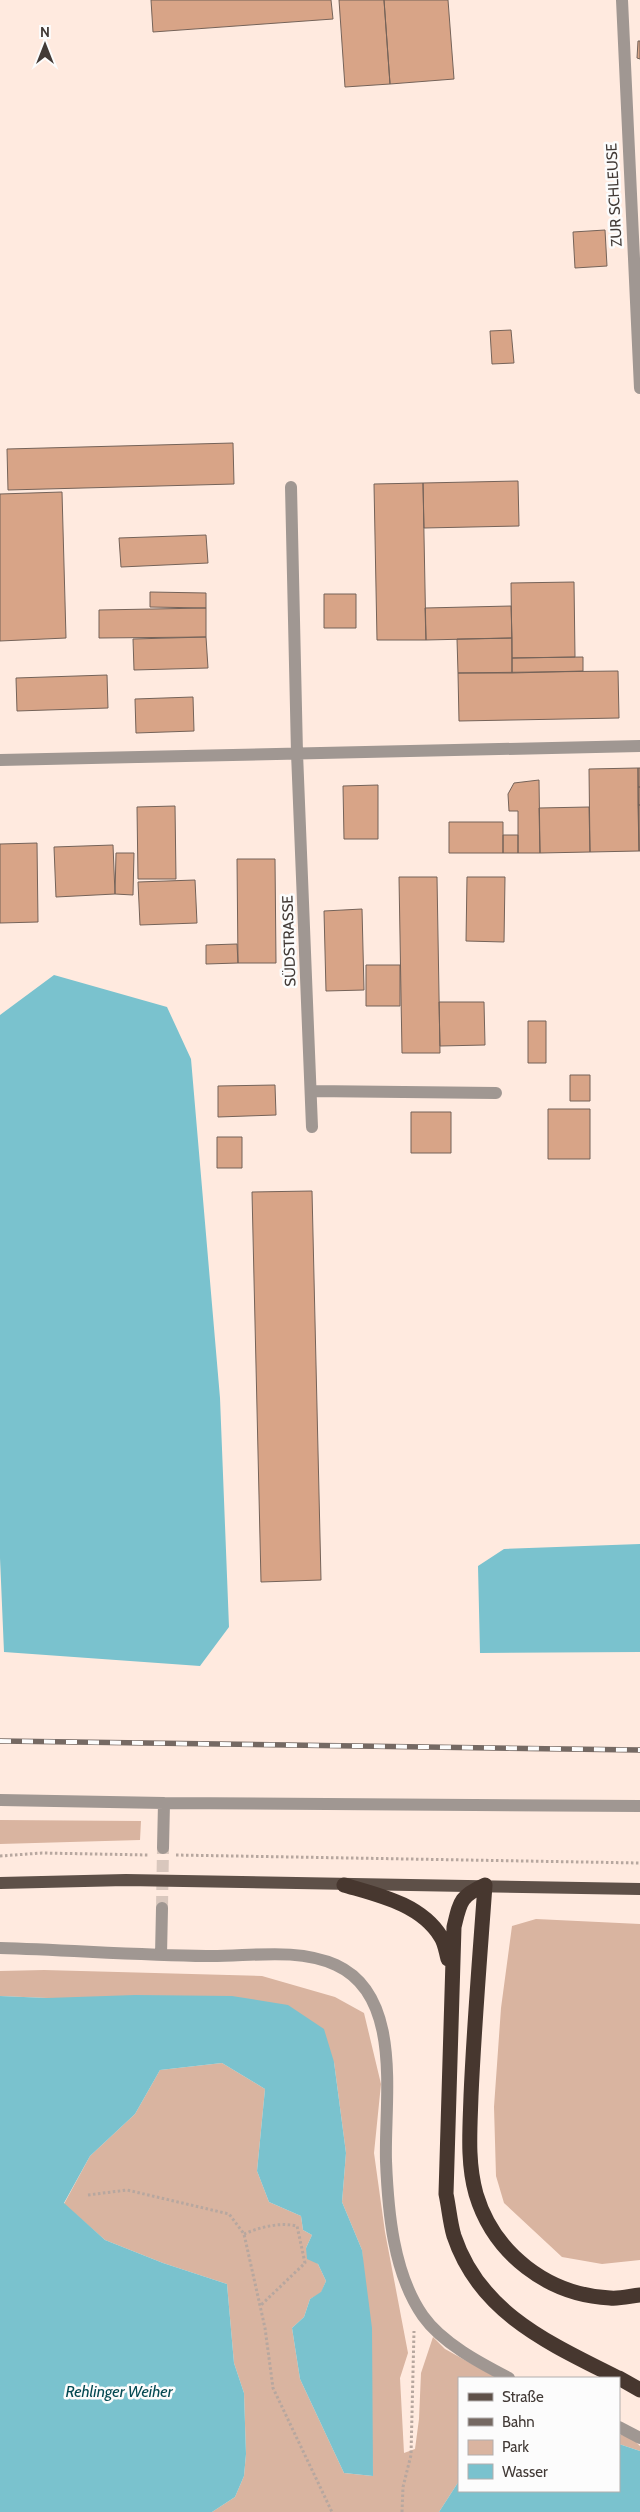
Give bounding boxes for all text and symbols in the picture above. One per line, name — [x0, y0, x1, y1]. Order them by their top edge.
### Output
north arrow — [20, 20, 70, 70]
text: N — [40, 23, 50, 41]
street label: ZUR SCHLEUSE — [602, 143, 626, 247]
street label: SÜDSTRASSE — [278, 895, 300, 987]
legend — [458, 2377, 620, 2492]
water label: Rehlinger Weiher — [65, 2382, 174, 2401]
text: Straße — [502, 2388, 544, 2406]
text: Bahn — [502, 2413, 535, 2431]
text: Park — [502, 2438, 529, 2456]
text: Wasser — [502, 2463, 548, 2481]

